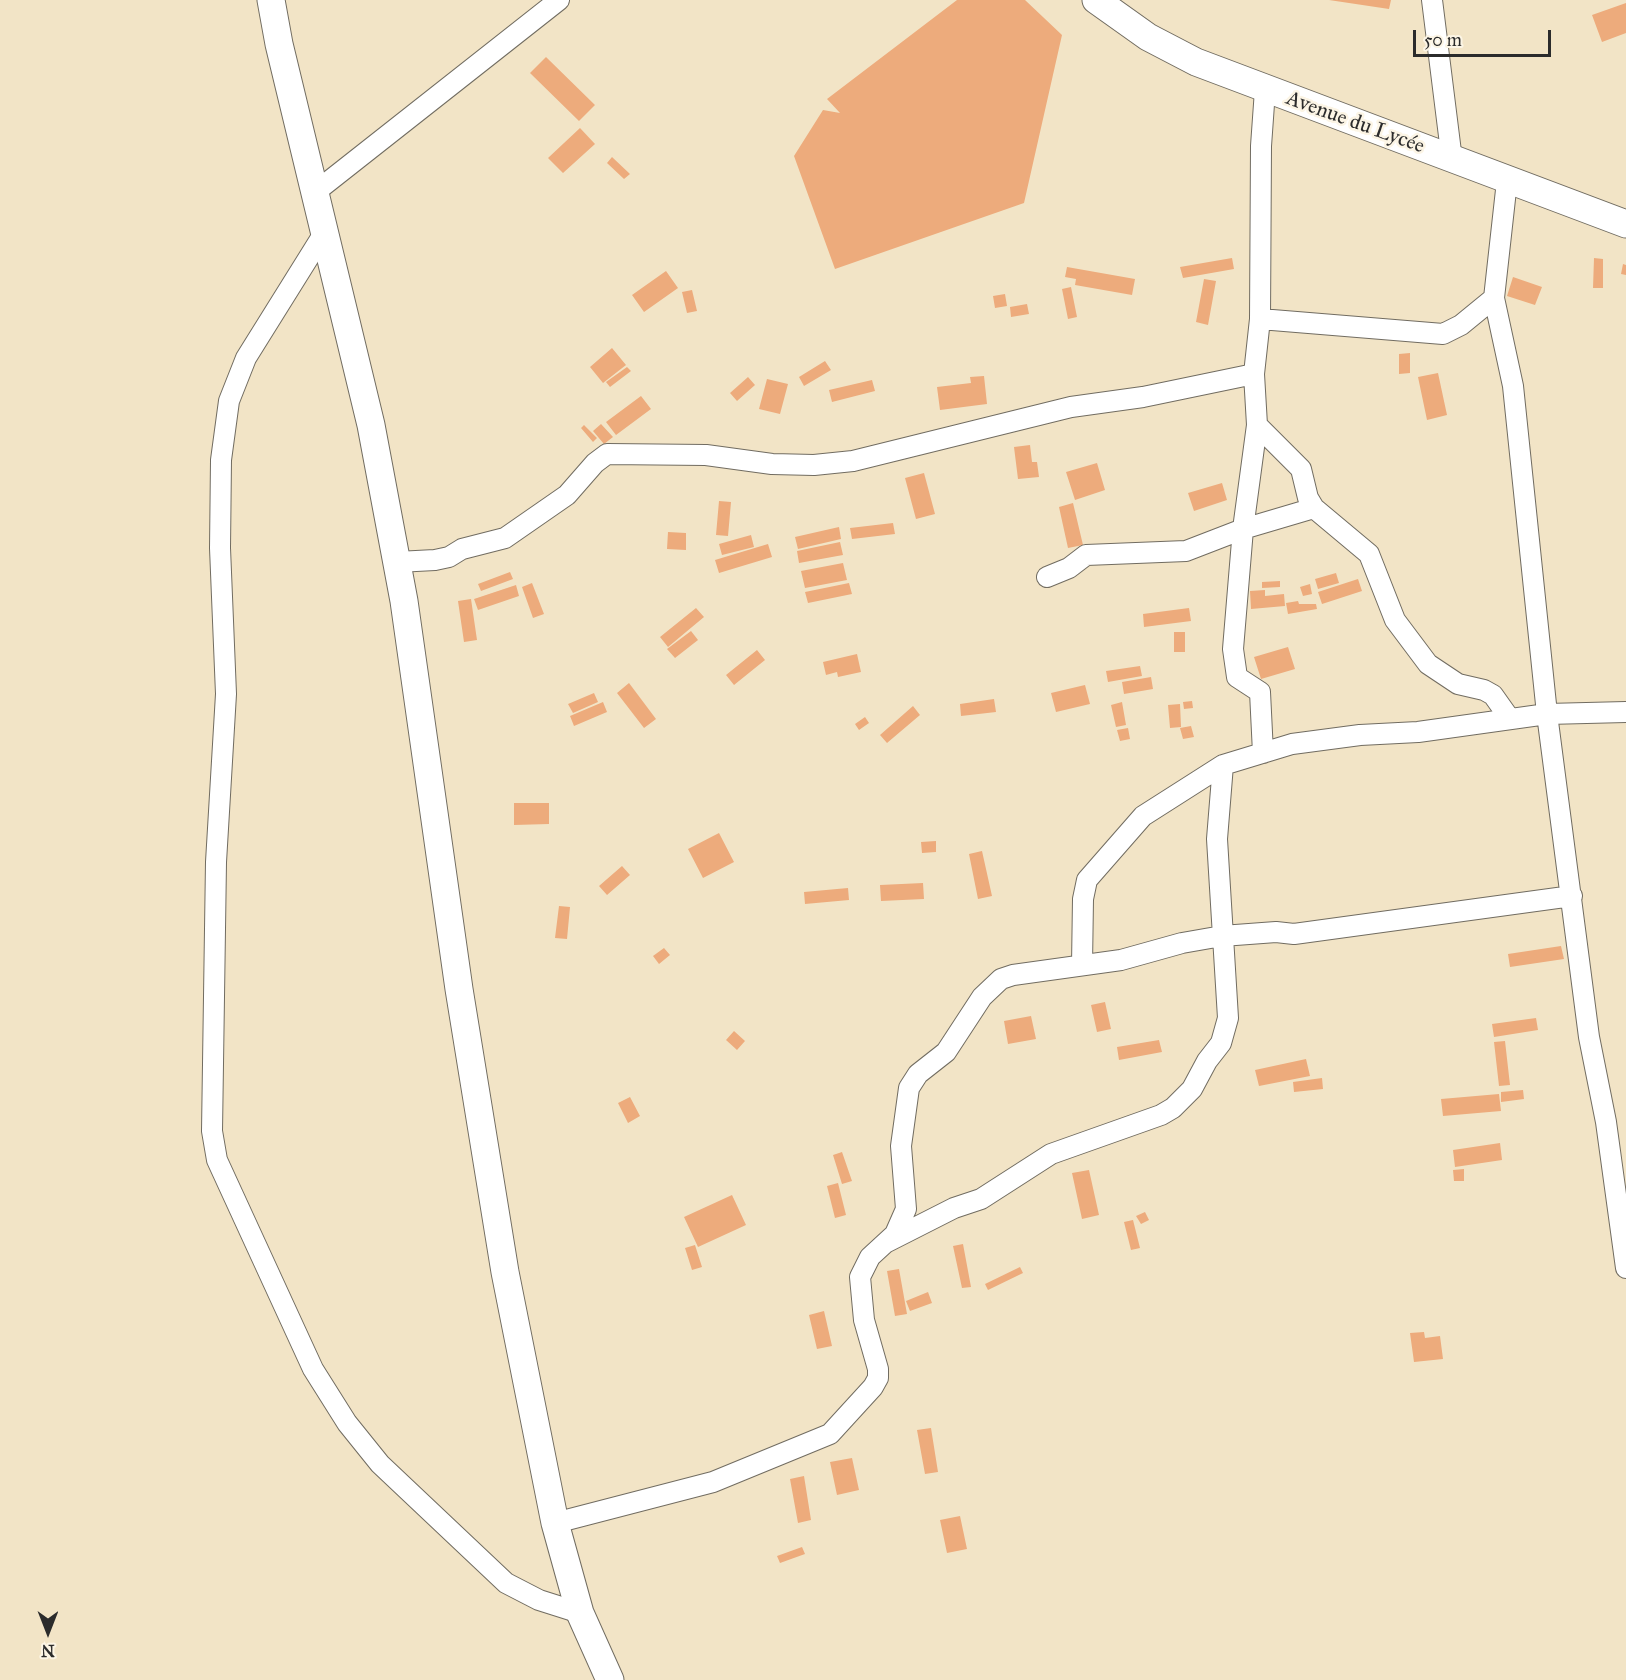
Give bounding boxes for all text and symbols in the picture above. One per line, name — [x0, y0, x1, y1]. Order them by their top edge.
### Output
scale bar — [1416, 18, 1554, 56]
text: 50 m — [1424, 29, 1462, 51]
street label: Avenue du Lycée — [1282, 86, 1428, 160]
north arrow — [18, 1602, 78, 1662]
text: N — [41, 1641, 55, 1660]

